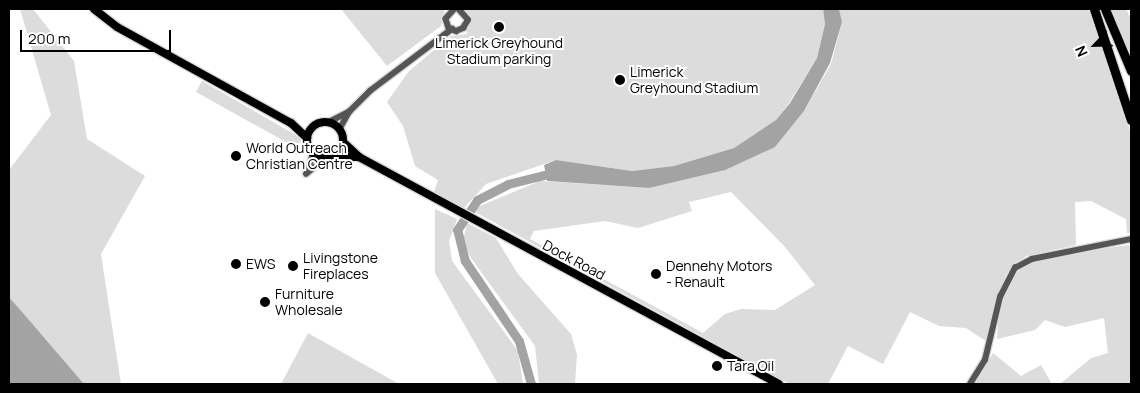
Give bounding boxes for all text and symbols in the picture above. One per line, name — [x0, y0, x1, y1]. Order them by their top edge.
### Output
scale bar — [22, 20, 174, 52]
north arrow — [1070, 20, 1120, 70]
marker: Limerick Greyhound Stadium parking — [493, 21, 505, 33]
text: 200 m — [28, 28, 71, 49]
place label: Limerick Greyhound Stadium parking — [435, 35, 563, 68]
text: N — [1070, 43, 1092, 60]
place label: Limerick Greyhound Stadium — [630, 64, 758, 96]
marker: Limerick Greyhound Stadium — [614, 74, 626, 86]
place label: World Outreach Christian Centre — [246, 140, 353, 172]
marker: World Outreach Christian Centre — [230, 150, 242, 162]
street label: Dock Road — [540, 237, 608, 283]
place label: Livingstone Fireplaces — [303, 250, 378, 282]
place label: EWS — [246, 256, 275, 272]
marker: EWS — [230, 258, 242, 270]
place label: Dennehy Motors - Renault — [666, 258, 772, 290]
marker: Livingstone Fireplaces — [287, 260, 299, 272]
marker: Dennehy Motors - Renault — [650, 268, 662, 280]
place label: Furniture Wholesale — [275, 286, 343, 318]
marker: Furniture Wholesale — [259, 296, 271, 308]
place label: Tara Oil — [727, 358, 774, 374]
marker: Tara Oil — [711, 360, 723, 372]

